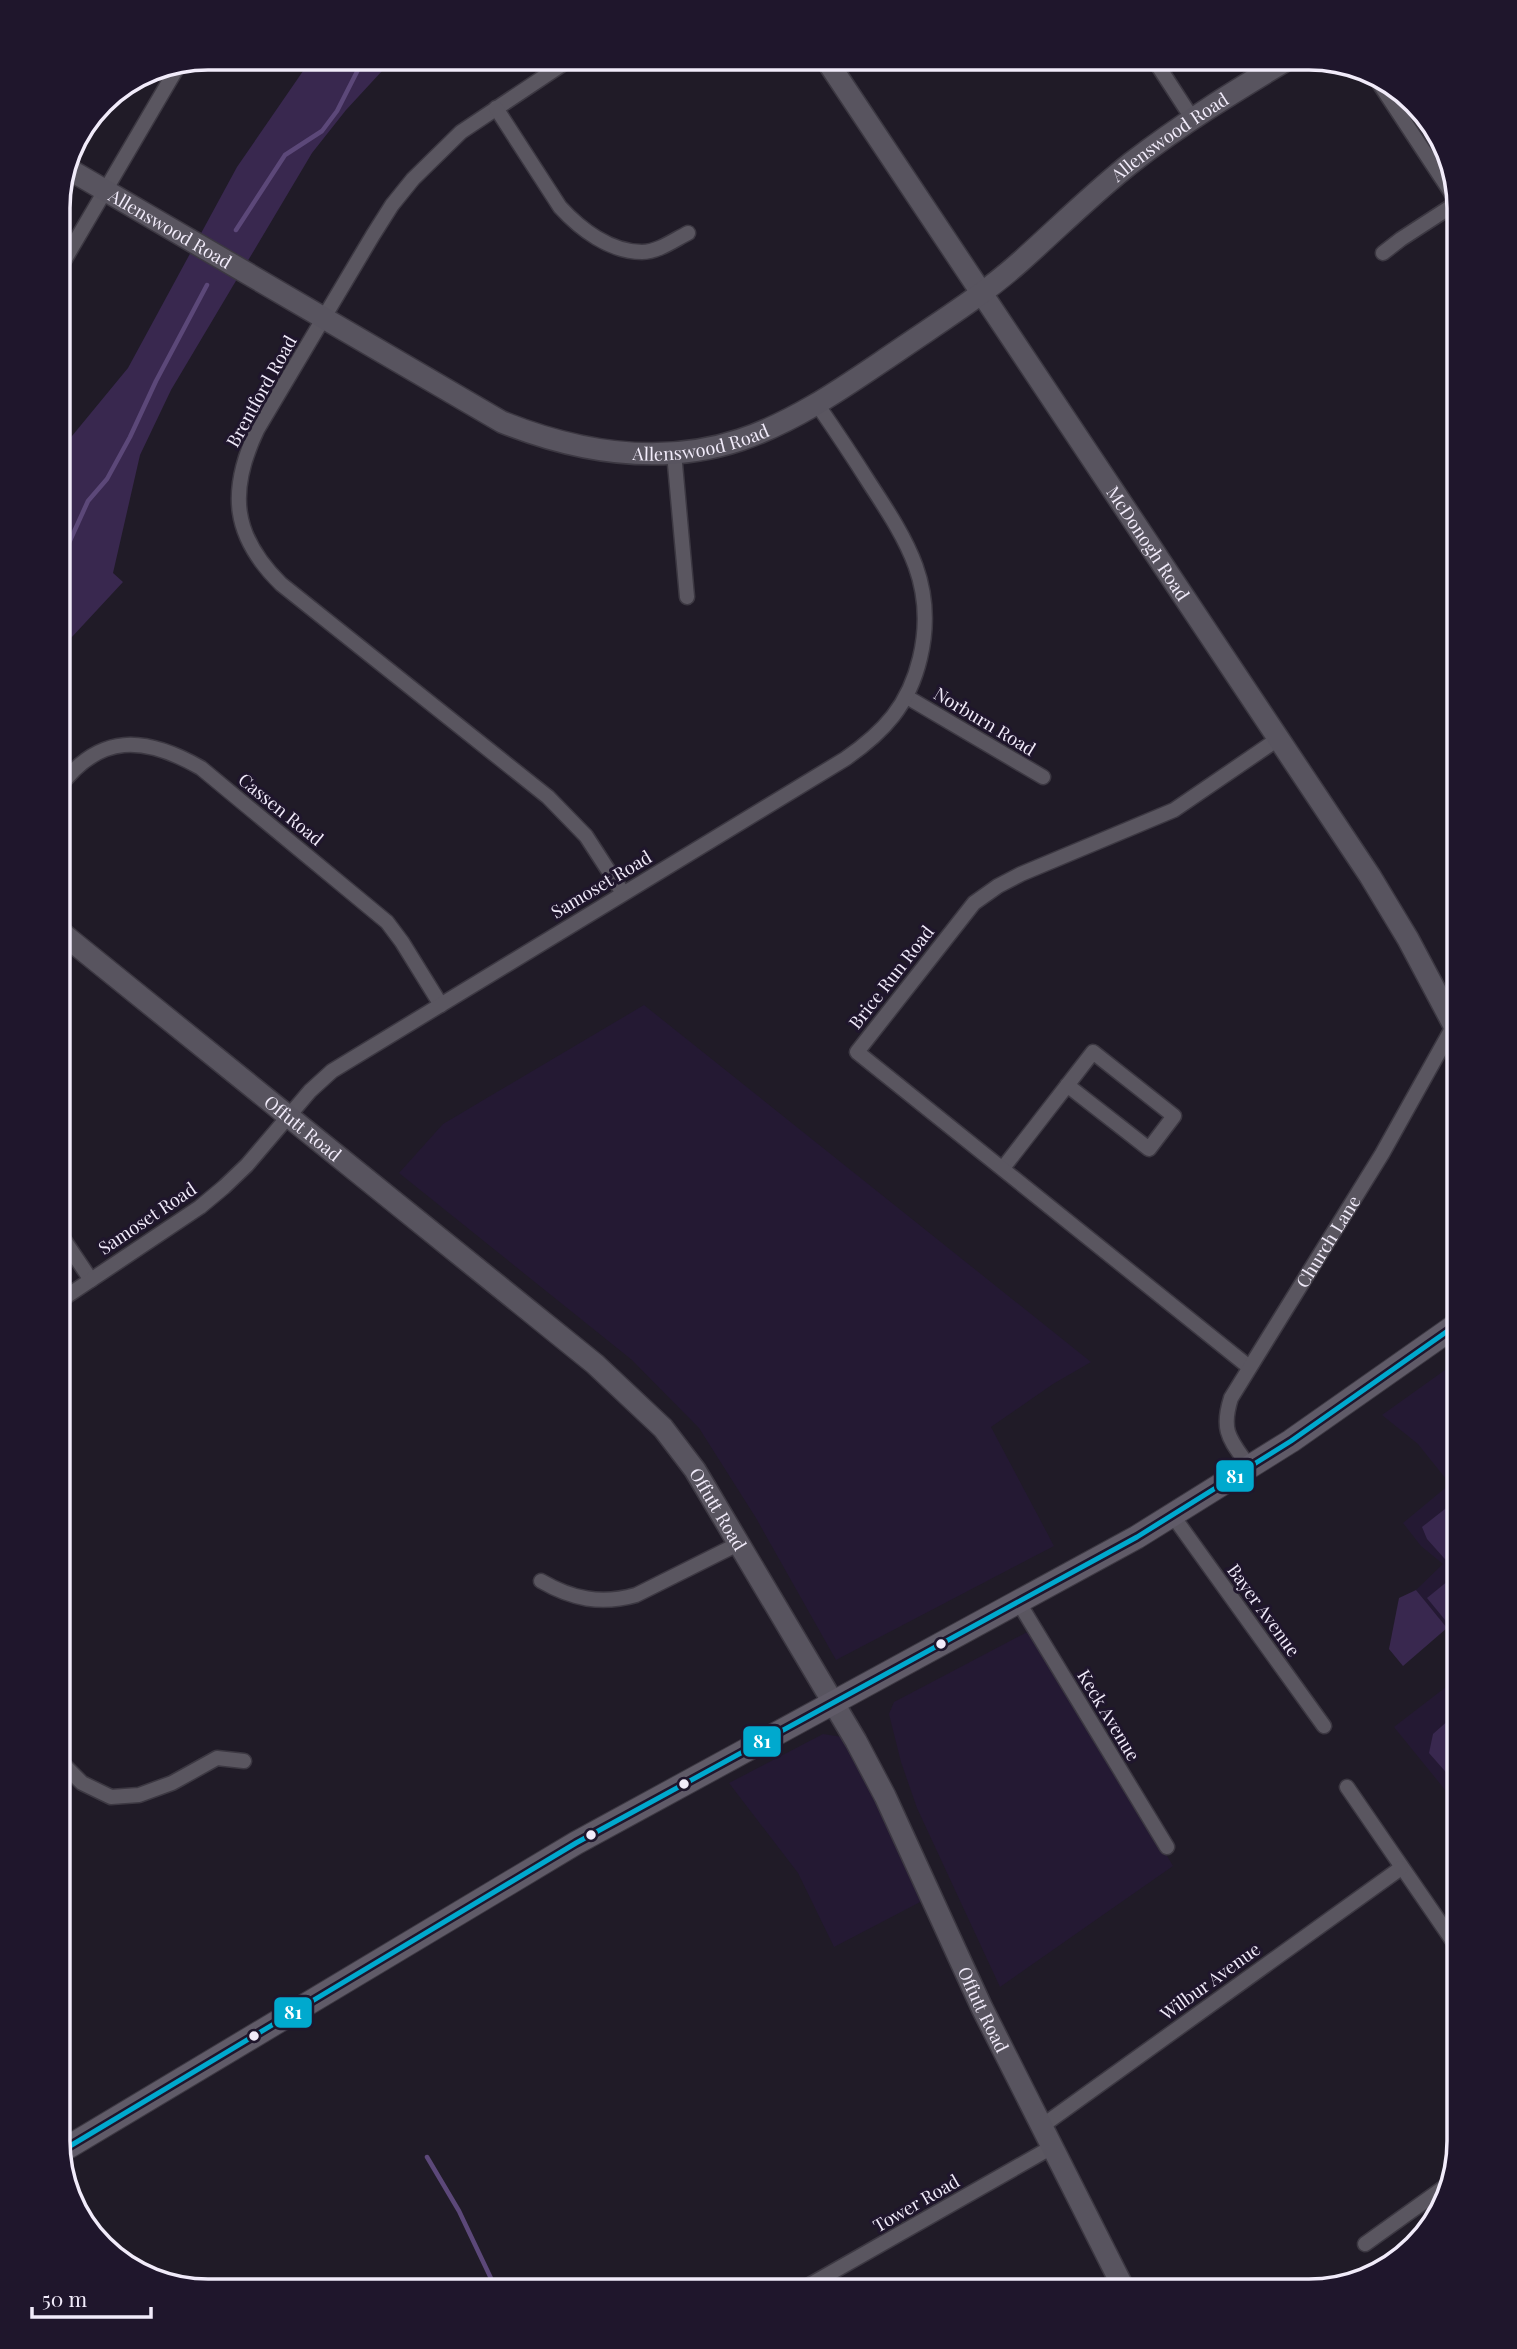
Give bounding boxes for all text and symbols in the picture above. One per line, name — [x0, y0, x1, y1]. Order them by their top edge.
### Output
street label: Allenswood Road — [1105, 87, 1233, 187]
street label: Allenswood Road — [104, 183, 237, 274]
street label: Brentford Road — [220, 330, 302, 451]
street label: Allenswood Road — [631, 418, 773, 466]
street label: McDonogh Road — [1101, 481, 1195, 606]
street label: Norburn Road — [930, 681, 1041, 761]
street label: Cassen Road — [234, 767, 329, 851]
street label: Samoset Road — [546, 844, 656, 923]
street label: Brice Run Road — [843, 920, 939, 1034]
street label: Offutt Road — [259, 1090, 347, 1167]
street label: Samoset Road — [93, 1176, 201, 1260]
street label: Church Lane — [1290, 1191, 1366, 1292]
line badge: 81 — [1215, 1459, 1255, 1493]
text: 81 — [1226, 1462, 1244, 1488]
street label: Offutt Road — [684, 1463, 752, 1555]
street label: Bayer Avenue — [1222, 1559, 1306, 1661]
unlabelled marker — [934, 1637, 948, 1651]
street label: Keck Avenue — [1072, 1665, 1146, 1765]
line badge: 81 — [742, 1725, 782, 1758]
text: 81 — [753, 1727, 771, 1753]
unlabelled marker — [677, 1777, 691, 1791]
unlabelled marker — [584, 1828, 598, 1842]
street label: Wilbur Avenue — [1154, 1937, 1265, 2026]
street label: Offutt Road — [953, 1963, 1015, 2057]
line badge: 81 — [273, 1996, 313, 2029]
text: 81 — [284, 1998, 302, 2024]
unlabelled marker — [247, 2029, 261, 2043]
street label: Tower Road — [868, 2168, 964, 2237]
scale bar — [32, 2276, 150, 2320]
text: 50 m — [42, 2284, 88, 2312]

